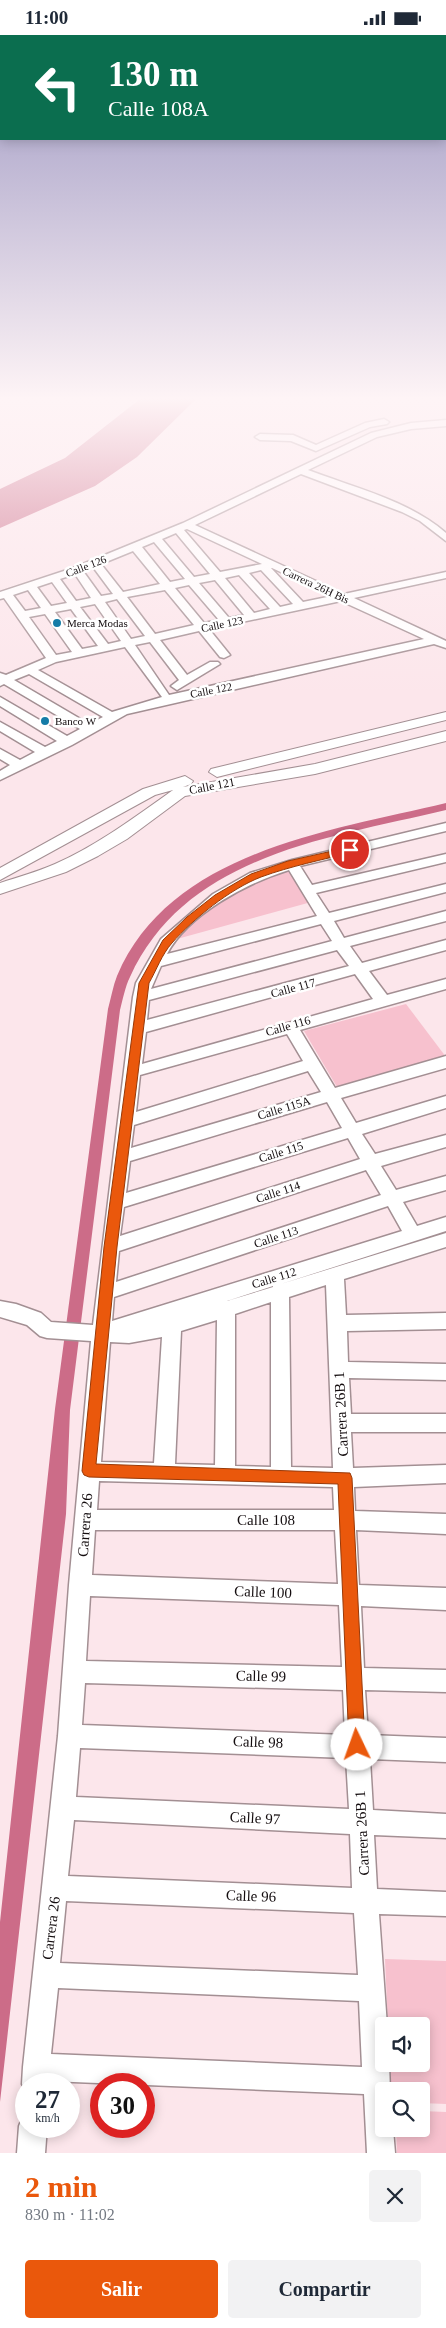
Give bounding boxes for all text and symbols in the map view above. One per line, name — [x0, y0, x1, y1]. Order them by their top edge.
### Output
text: 11:00 — [25, 7, 68, 28]
icon: left — [25, 55, 90, 120]
text: 130 m — [108, 55, 198, 94]
text: Calle 108A — [108, 96, 209, 121]
street label: Calle 126 — [64, 553, 108, 579]
street label: Carrera 26H Bis — [281, 564, 351, 606]
street label: Calle 123 — [200, 614, 245, 634]
marker: Merca Modas — [51, 617, 63, 629]
place label: Merca Modas — [67, 617, 128, 629]
street label: Calle 122 — [189, 680, 233, 700]
marker: Banco W — [39, 715, 51, 727]
place label: Banco W — [55, 715, 97, 727]
street label: Calle 121 — [188, 775, 236, 797]
pin — [329, 829, 371, 871]
icon: arrive — [336, 836, 364, 864]
street label: Calle 117 — [269, 975, 317, 1001]
street label: Calle 116 — [264, 1013, 312, 1039]
street label: Calle 115A — [256, 1093, 312, 1123]
street label: Calle 115 — [257, 1139, 305, 1165]
street label: Calle 114 — [254, 1178, 302, 1206]
street label: Calle 113 — [252, 1223, 300, 1251]
street label: Calle 112 — [250, 1265, 298, 1291]
street label: Carrera 26B 1 — [331, 1371, 351, 1457]
street label: Carrera 26 — [75, 1492, 95, 1557]
street label: Calle 108 — [237, 1512, 295, 1528]
street label: Calle 100 — [234, 1583, 292, 1601]
street label: Calle 99 — [236, 1668, 286, 1684]
position arrow — [330, 1718, 382, 1770]
street label: Calle 98 — [233, 1733, 283, 1751]
street label: Carrera 26B 1 — [352, 1790, 372, 1876]
street label: Calle 97 — [229, 1809, 281, 1827]
street label: Calle 96 — [226, 1887, 277, 1905]
street label: Carrera 26 — [39, 1895, 63, 1961]
map controls — [375, 2017, 430, 2137]
button: sound — [375, 2017, 430, 2072]
speed limit sign: 30 — [90, 2073, 155, 2138]
button: search — [375, 2082, 430, 2137]
text: 27 — [35, 2086, 60, 2113]
text: km/h — [35, 2111, 60, 2125]
text: 2 min — [25, 2170, 98, 2203]
button: close — [369, 2170, 421, 2222]
text: 830 m · 11:02 — [25, 2206, 115, 2223]
button: Salir — [25, 2260, 218, 2318]
button: Compartir — [228, 2260, 421, 2318]

